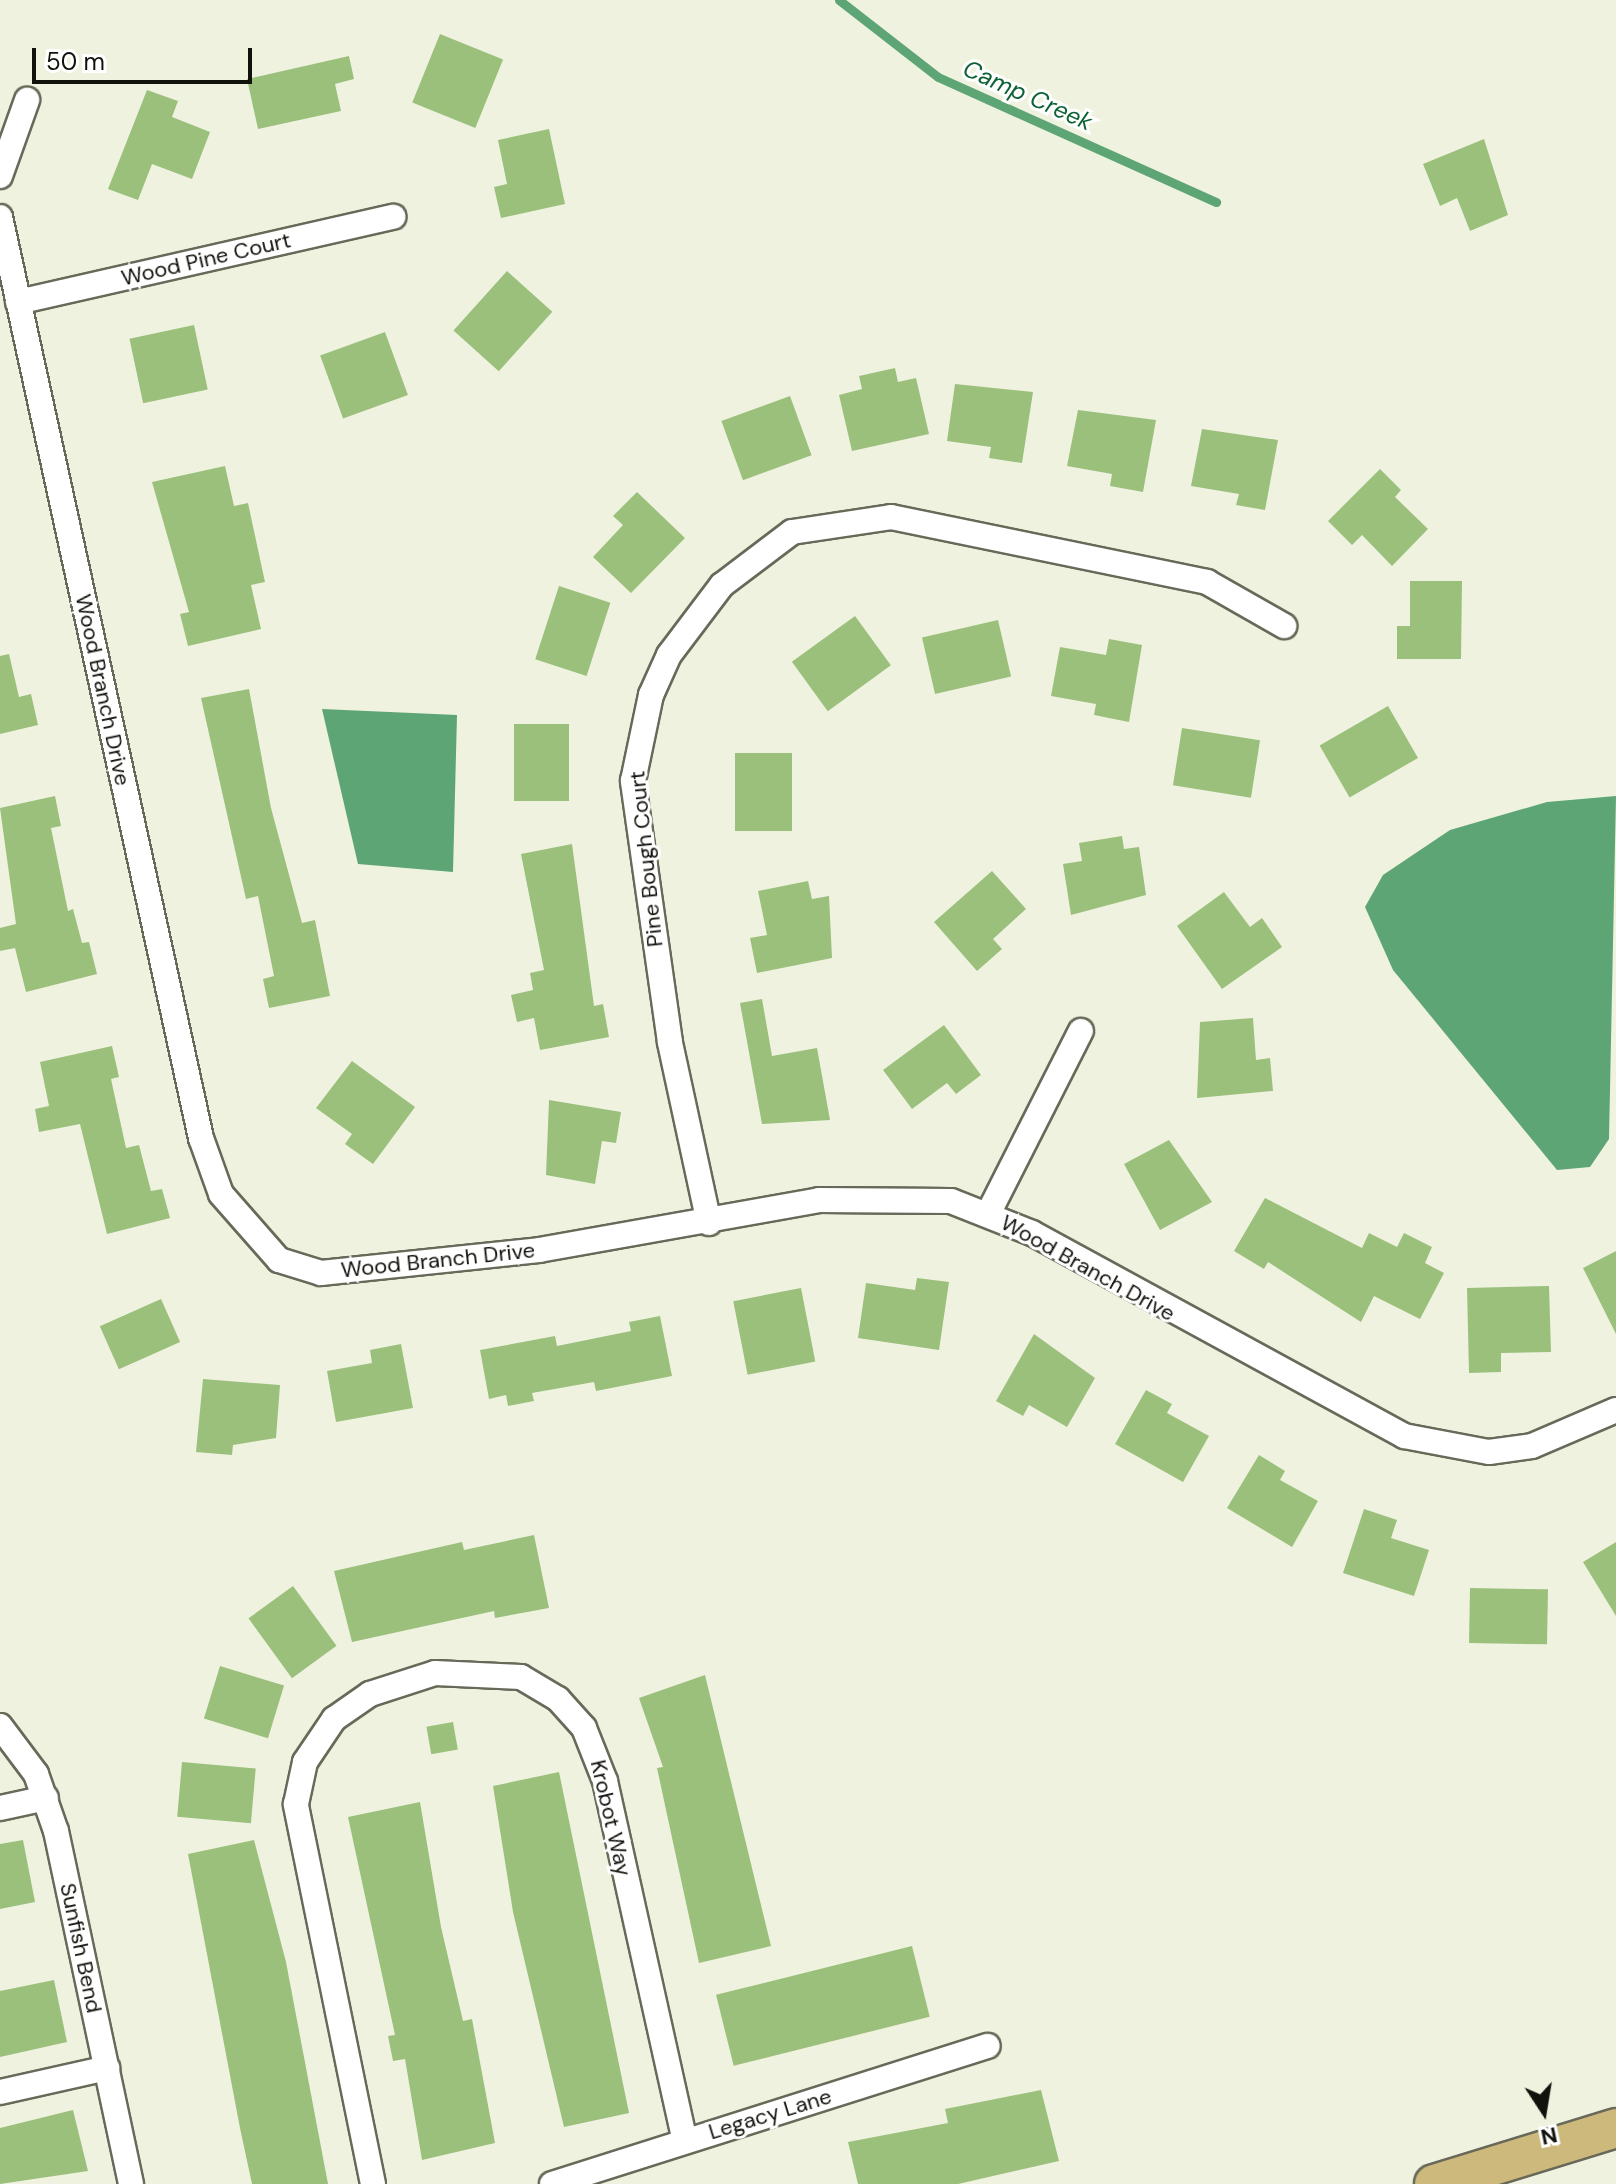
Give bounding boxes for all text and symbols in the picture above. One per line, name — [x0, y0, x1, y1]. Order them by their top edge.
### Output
scale bar — [36, 32, 256, 82]
text: 50 m — [46, 46, 105, 77]
water label: Camp Creek — [959, 54, 1097, 136]
street label: Wood Pine Court — [119, 227, 293, 291]
street label: Wood Branch Drive — [70, 592, 136, 788]
street label: Pine Bough Court — [624, 770, 668, 948]
street label: Wood Branch Drive — [996, 1209, 1180, 1327]
street label: Wood Branch Drive — [340, 1237, 536, 1283]
street label: Krobot Way — [585, 1757, 637, 1879]
street label: Sunfish Bend — [54, 1881, 108, 2015]
north arrow — [1504, 2072, 1584, 2152]
street label: Legacy Lane — [705, 2083, 835, 2145]
text: N — [1538, 2120, 1560, 2152]

